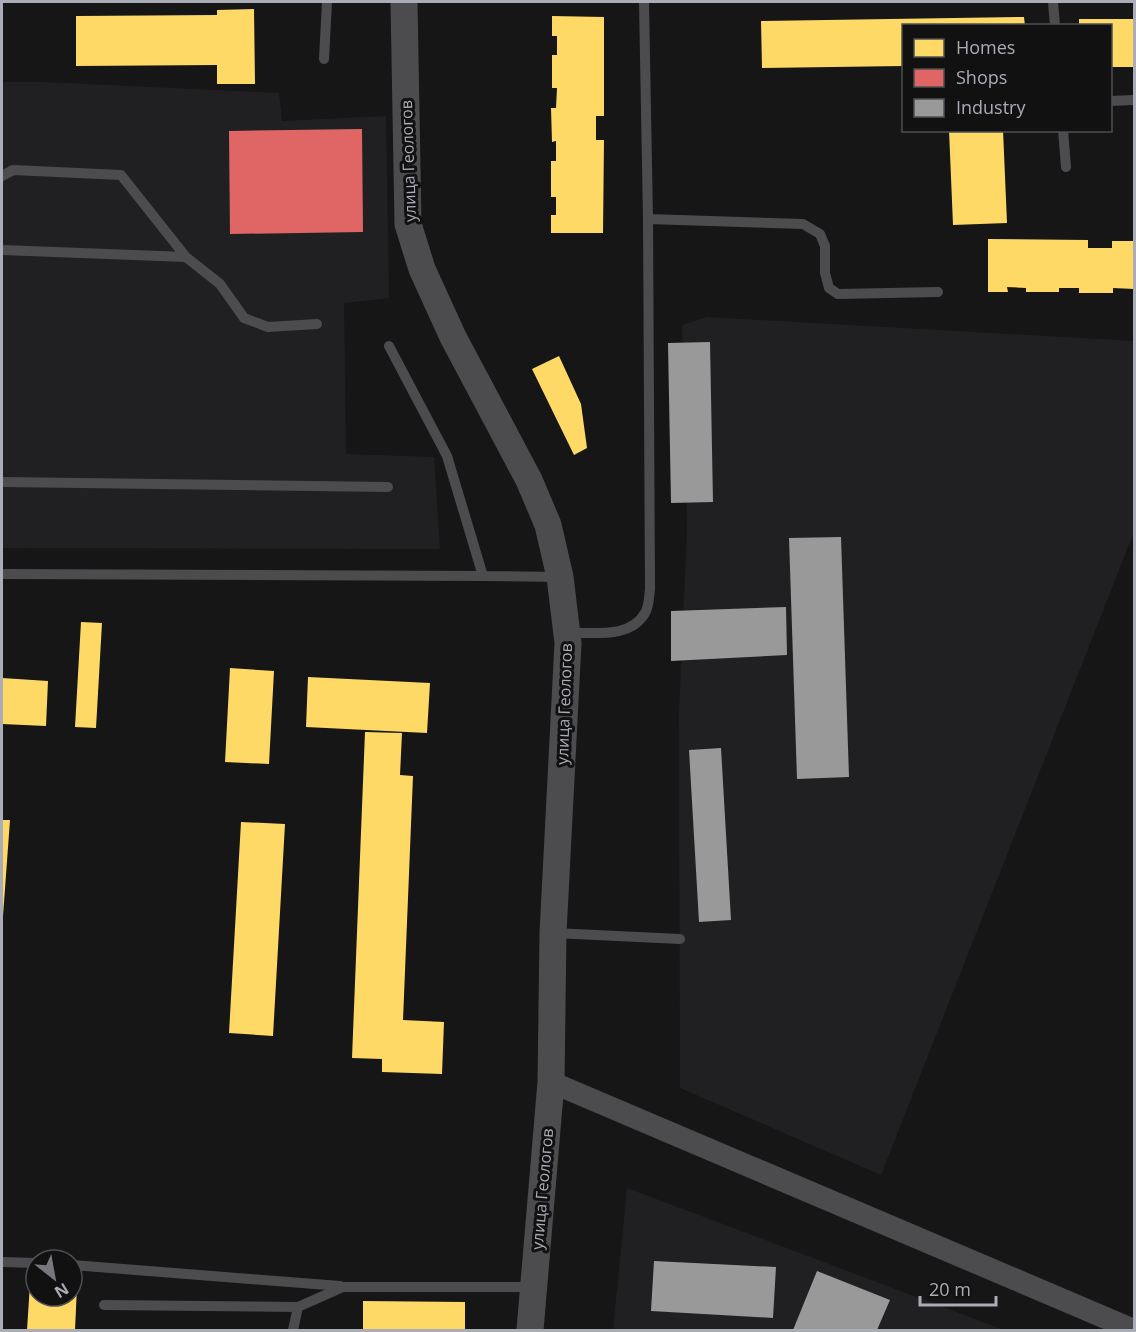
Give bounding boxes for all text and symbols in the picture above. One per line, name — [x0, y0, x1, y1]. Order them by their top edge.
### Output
legend — [902, 24, 1112, 132]
text: Homes — [956, 35, 1015, 59]
text: Shops — [956, 65, 1007, 89]
text: Industry — [956, 95, 1026, 119]
street label: улица Геологов — [395, 100, 421, 222]
street label: улица Геологов — [551, 643, 577, 765]
street label: улица Геологов — [526, 1127, 558, 1251]
north arrow — [24, 1248, 84, 1308]
scale bar — [920, 1269, 996, 1307]
text: 20 m — [929, 1277, 971, 1301]
text: N — [50, 1278, 73, 1304]

